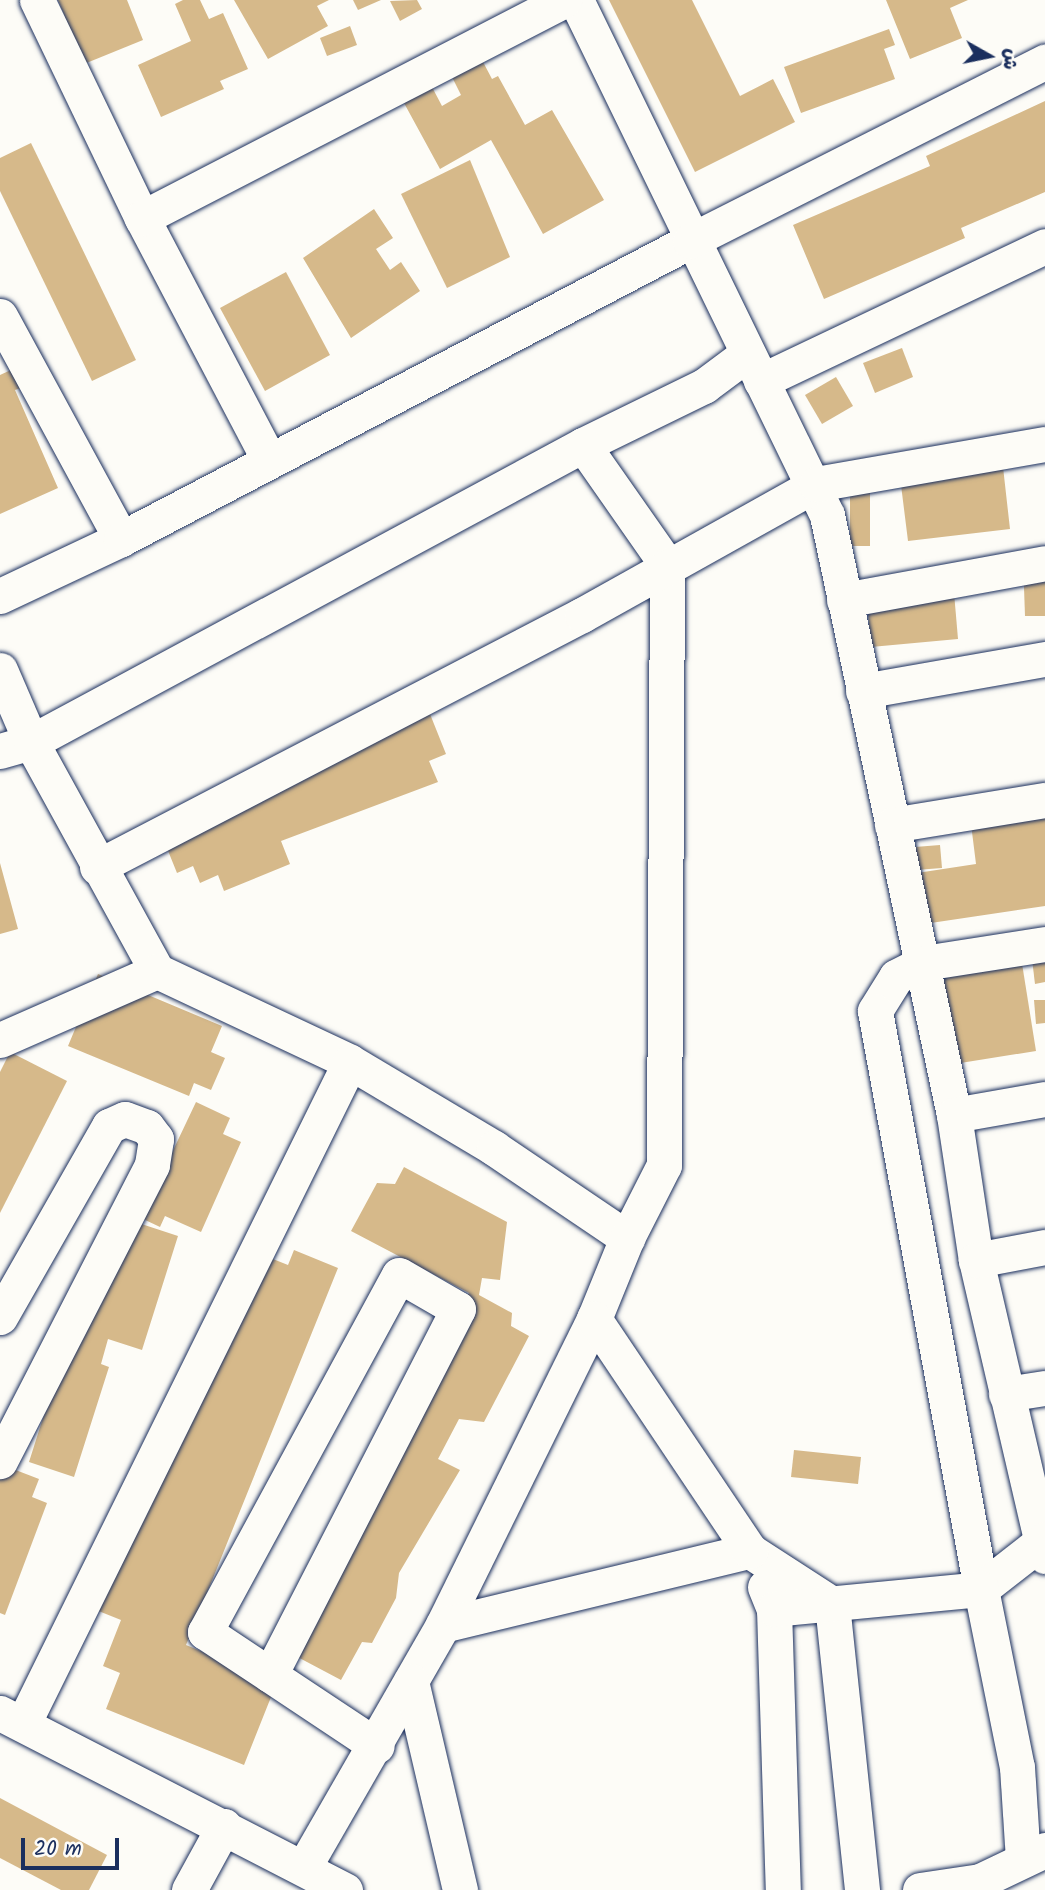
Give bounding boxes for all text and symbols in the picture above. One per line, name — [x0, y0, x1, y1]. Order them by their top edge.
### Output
north arrow — [954, 21, 1024, 91]
text: ش — [993, 47, 1026, 72]
scale bar — [24, 1824, 122, 1868]
text: 20 m — [34, 1833, 82, 1866]

